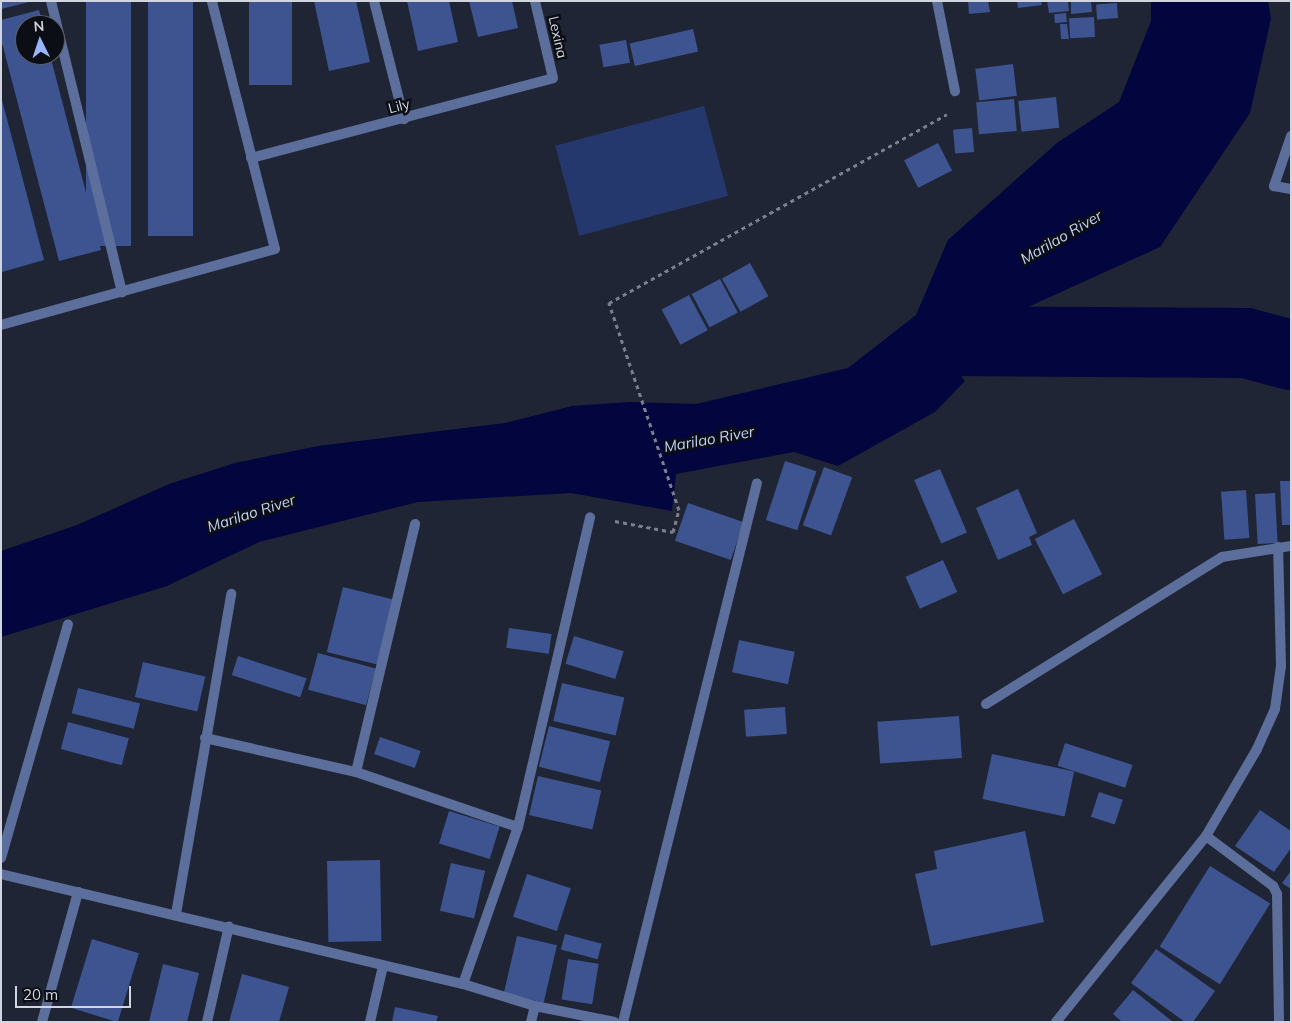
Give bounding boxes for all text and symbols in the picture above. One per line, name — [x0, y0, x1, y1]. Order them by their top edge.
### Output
street label: Lexina — [545, 14, 571, 60]
north arrow — [15, 15, 65, 65]
text: N — [33, 17, 45, 35]
street label: Lily — [386, 95, 412, 117]
water label: Marilao River — [1017, 206, 1105, 268]
water label: Marilao River — [662, 422, 756, 456]
water label: Marilao River — [205, 490, 297, 536]
scale bar — [18, 976, 134, 1008]
text: 20 m — [23, 985, 58, 1004]

